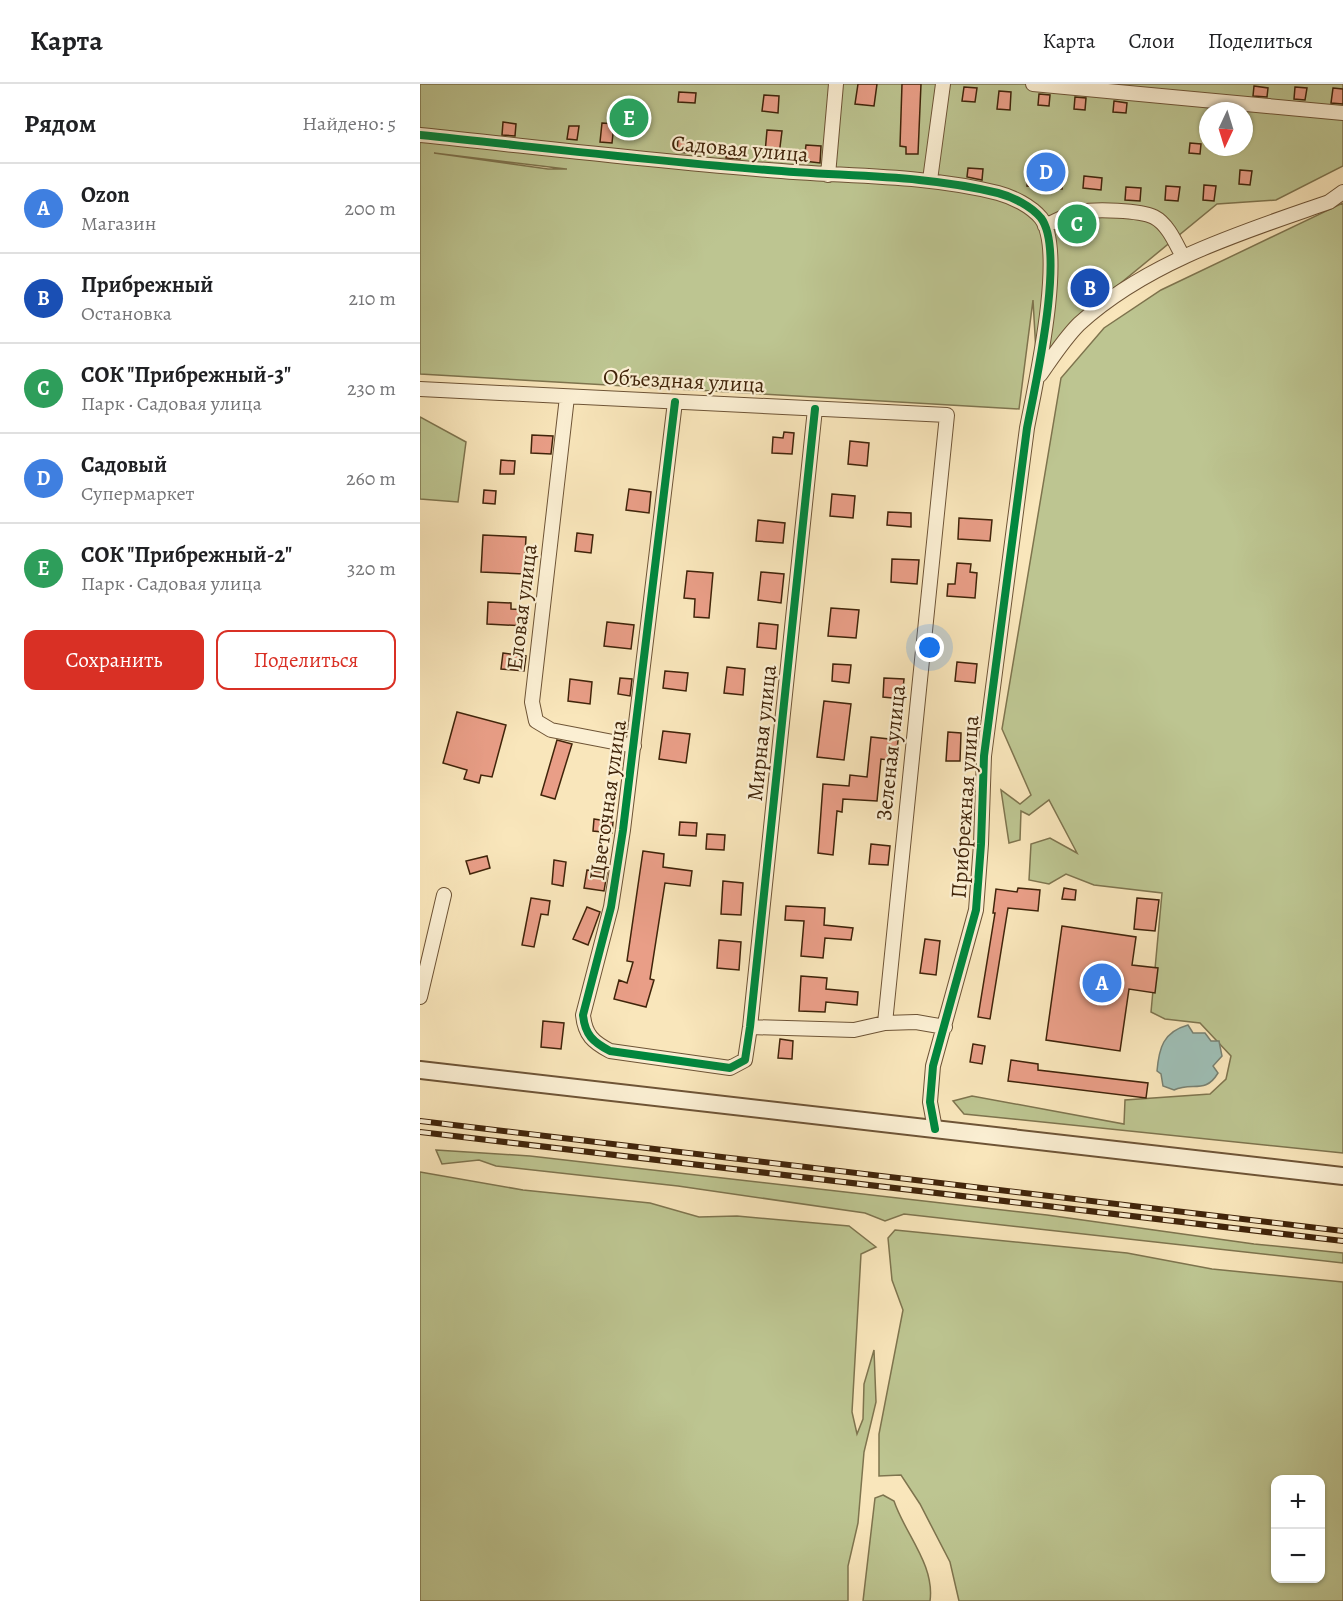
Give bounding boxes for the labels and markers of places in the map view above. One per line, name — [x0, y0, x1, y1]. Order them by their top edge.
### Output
pin: E — [610, 96, 648, 141]
pin: D — [1026, 150, 1066, 194]
pin: C — [1058, 202, 1096, 246]
pin: B — [1070, 266, 1110, 310]
pin: A — [1082, 960, 1122, 1006]

